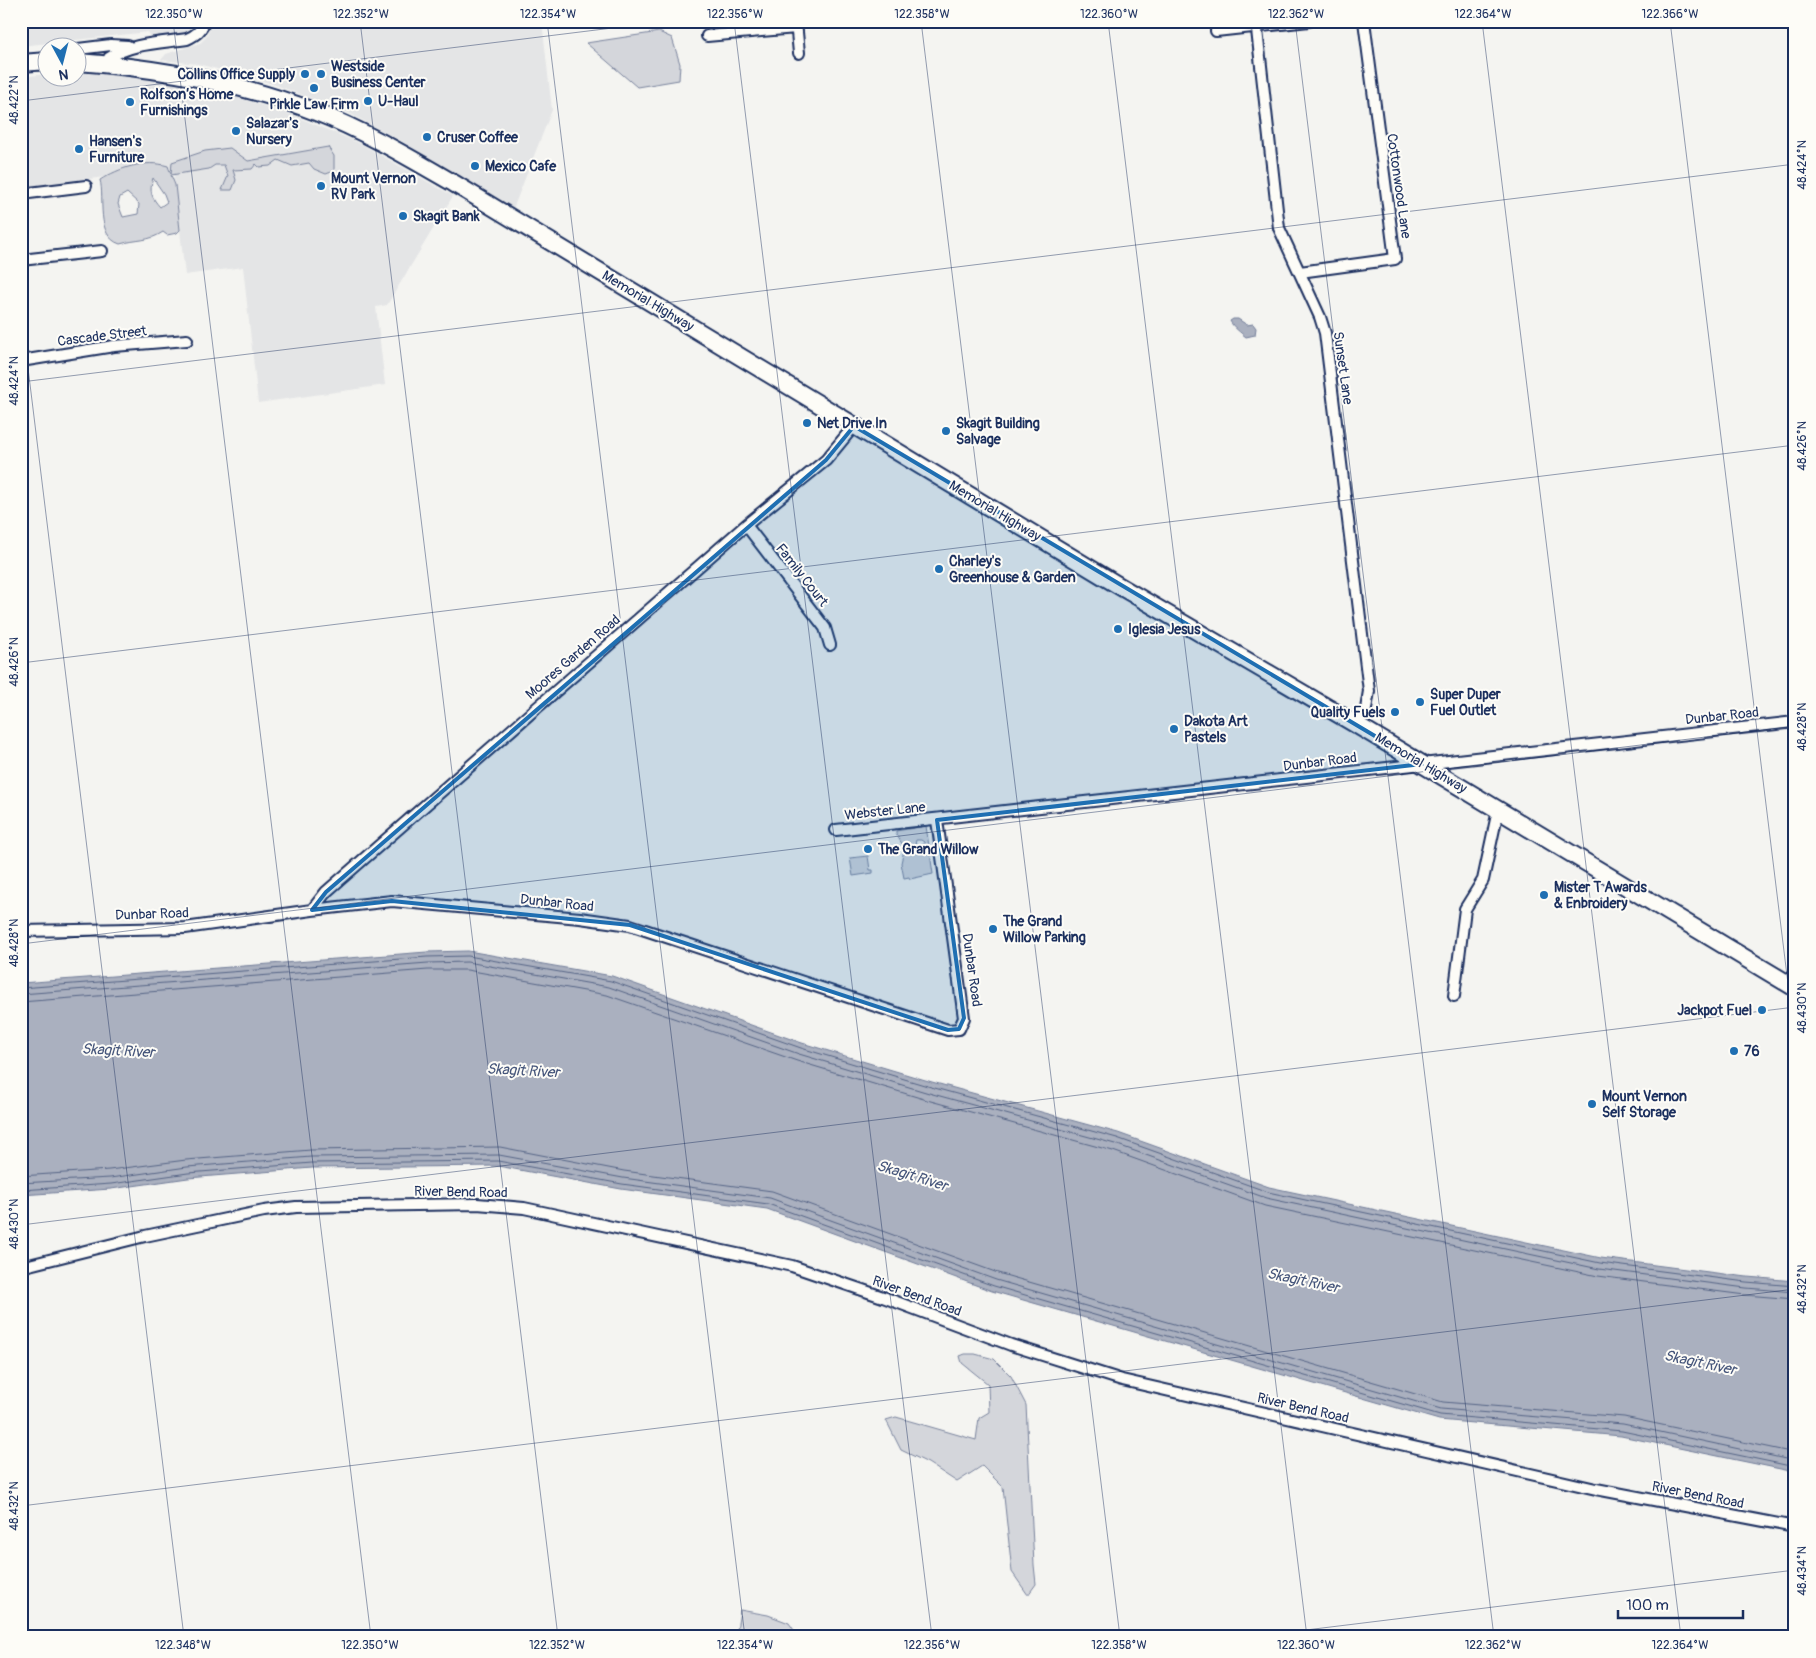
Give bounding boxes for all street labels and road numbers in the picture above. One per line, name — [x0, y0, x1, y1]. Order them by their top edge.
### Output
street label: Cottonwood Lane — [1383, 132, 1415, 240]
street label: Memorial Highway — [599, 267, 697, 335]
street label: Cascade Street — [56, 322, 148, 350]
street label: Sunset Lane — [1329, 330, 1357, 406]
street label: Memorial Highway — [946, 477, 1044, 545]
street label: Family Court — [772, 540, 832, 610]
street label: Moores Garden Road — [522, 611, 624, 703]
street label: Dunbar Road — [1684, 704, 1760, 728]
street label: Memorial Highway — [1372, 729, 1470, 797]
street label: Dunbar Road — [1282, 749, 1358, 775]
street label: Webster Lane — [844, 798, 926, 824]
street label: Dunbar Road — [519, 891, 595, 915]
street label: Dunbar Road — [115, 904, 189, 924]
street label: Dunbar Road — [958, 932, 986, 1008]
street label: River Bend Road — [414, 1183, 508, 1201]
street label: River Bend Road — [870, 1272, 964, 1320]
street label: River Bend Road — [1255, 1389, 1351, 1427]
street label: River Bend Road — [1650, 1478, 1746, 1512]

